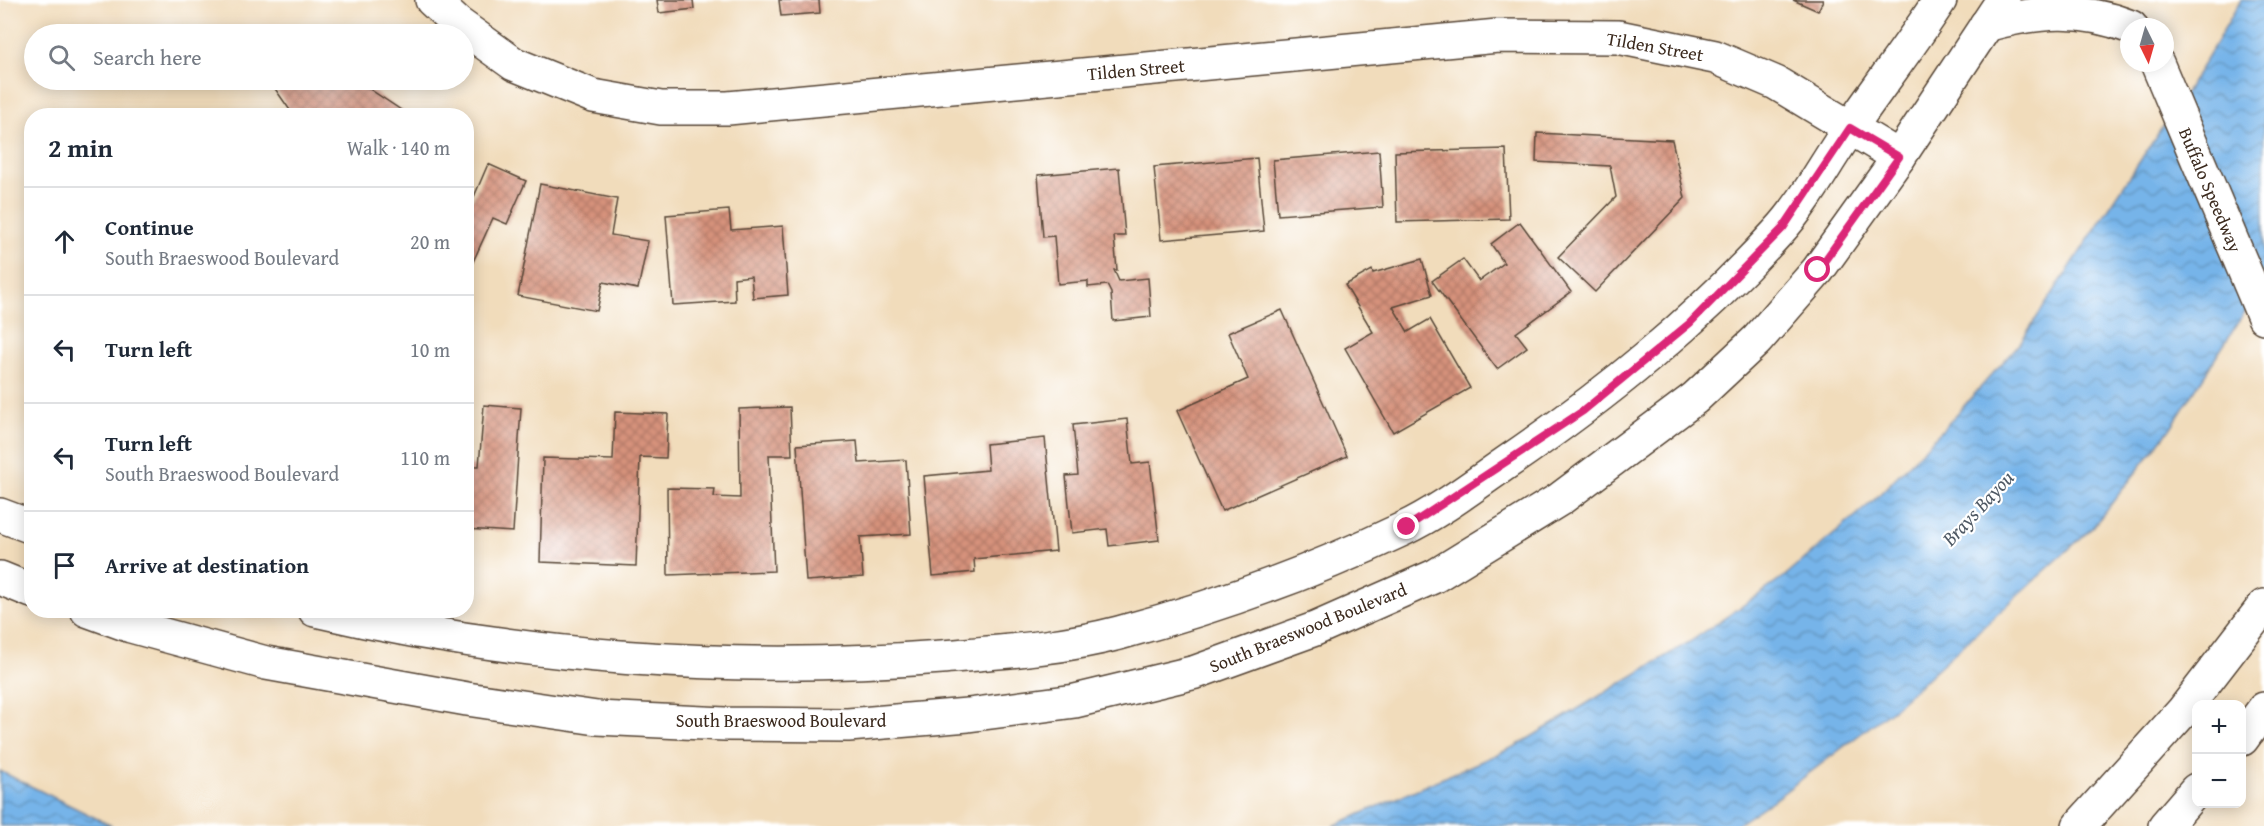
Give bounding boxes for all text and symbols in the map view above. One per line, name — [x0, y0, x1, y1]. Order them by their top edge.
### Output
north arrow — [2120, 18, 2174, 72]
search box — [24, 24, 474, 90]
street label: Tilden Street — [1605, 25, 1706, 68]
icon: search — [45, 41, 78, 74]
text: Search here — [93, 41, 202, 73]
street label: Tilden Street — [1086, 52, 1187, 87]
street label: Buffalo Speedway — [2172, 123, 2249, 256]
text: 2 min — [48, 128, 113, 167]
text: Walk · 140 m — [347, 133, 450, 162]
text: Continue — [105, 211, 194, 243]
icon: ahead — [48, 225, 81, 258]
text: 20 m — [410, 227, 450, 256]
text: South Braeswood Boulevard — [105, 243, 339, 272]
route start — [1804, 256, 1830, 282]
icon: left — [48, 333, 81, 366]
text: Turn left — [105, 333, 192, 365]
text: 10 m — [410, 335, 450, 364]
text: Turn left — [105, 427, 192, 459]
icon: left — [48, 441, 81, 474]
text: 110 m — [400, 443, 450, 472]
text: South Braeswood Boulevard — [105, 459, 339, 488]
water label: Brays Bayou — [1934, 463, 2020, 553]
route end — [1393, 513, 1419, 539]
icon: arrive — [48, 549, 81, 582]
text: Arrive at destination — [105, 549, 309, 581]
street label: South Braeswood Boulevard — [1205, 575, 1411, 680]
map controls — [2192, 700, 2246, 808]
button: + — [2192, 700, 2246, 754]
street label: South Braeswood Boulevard — [676, 707, 887, 734]
button: − — [2192, 754, 2246, 808]

